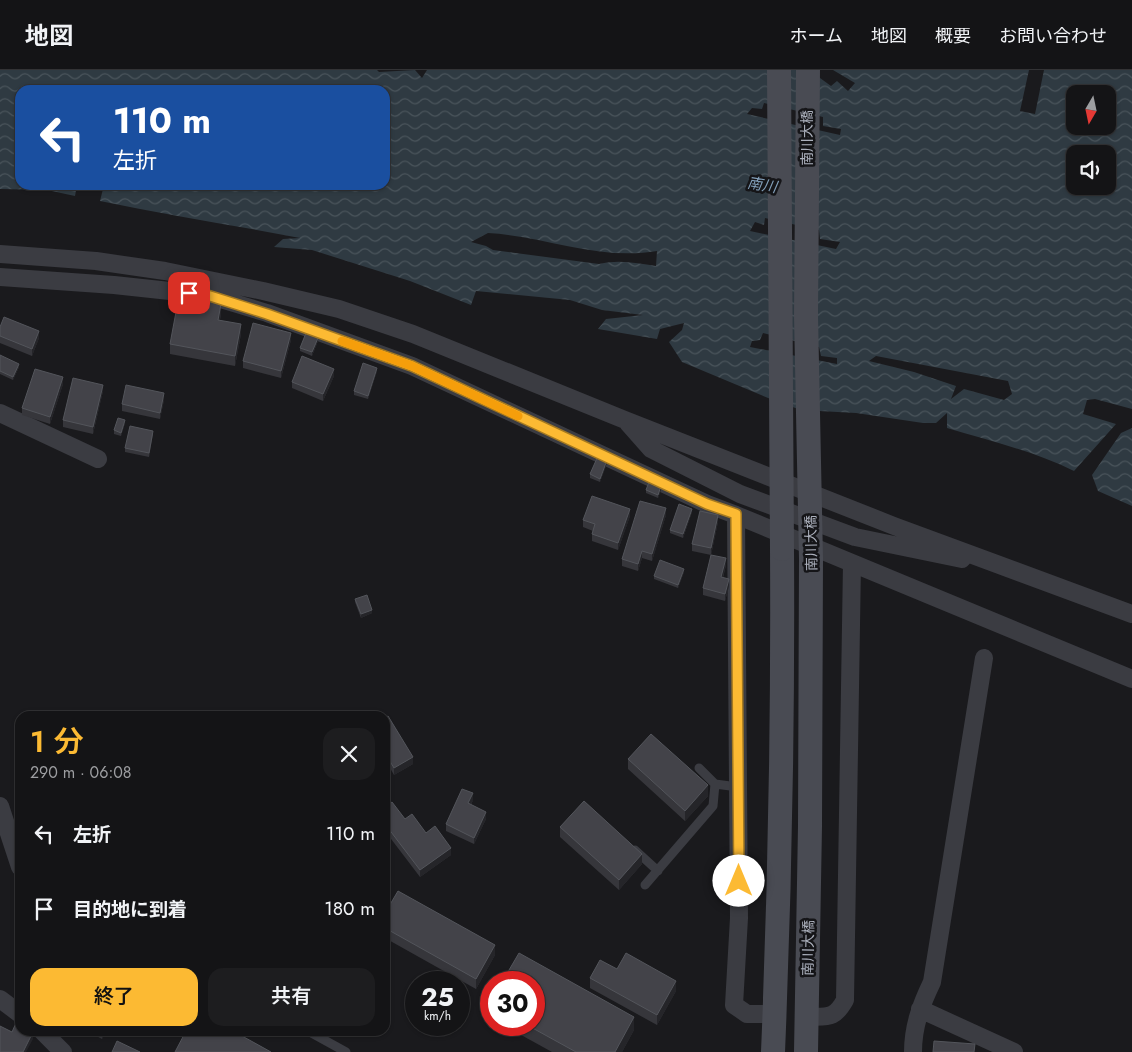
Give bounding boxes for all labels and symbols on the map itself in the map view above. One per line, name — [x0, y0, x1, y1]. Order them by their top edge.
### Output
north arrow — [1066, 85, 1116, 135]
street label: 南川大橋 — [797, 110, 817, 166]
water label: 南川 — [745, 172, 781, 199]
pin — [168, 272, 210, 314]
street label: 南川大橋 — [801, 515, 821, 571]
position arrow — [712, 854, 764, 906]
street label: 南川大橋 — [798, 920, 818, 976]
speed limit sign: 30 — [480, 971, 545, 1036]

